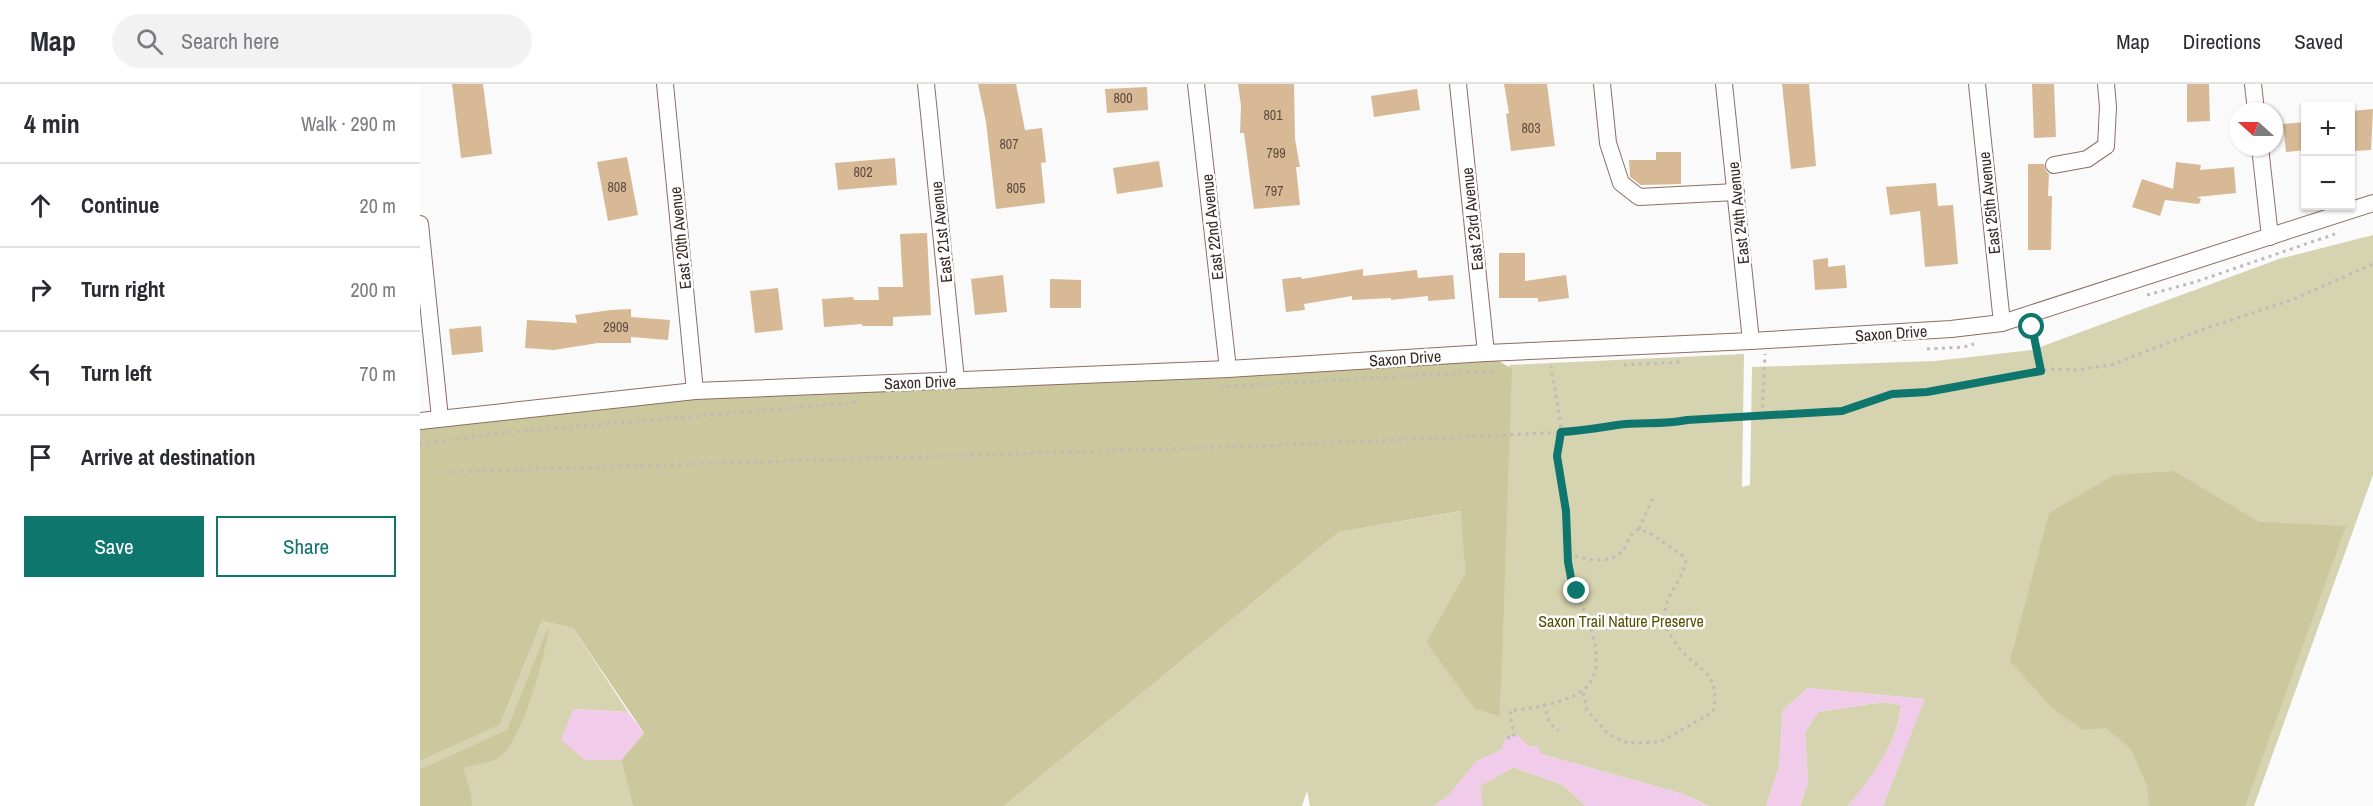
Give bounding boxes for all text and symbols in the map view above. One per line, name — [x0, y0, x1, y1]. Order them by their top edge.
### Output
search box — [112, 14, 532, 68]
text: Map — [30, 22, 76, 60]
icon: search — [133, 25, 166, 58]
text: Search here — [181, 26, 279, 56]
text: Map — [2116, 27, 2150, 56]
text: Directions — [2183, 27, 2261, 56]
text: Saved — [2294, 27, 2343, 56]
house number: 800 — [1113, 89, 1133, 107]
north arrow — [2229, 102, 2283, 156]
map controls — [2301, 102, 2355, 210]
button: + — [2301, 102, 2355, 156]
text: 4 min — [24, 106, 80, 141]
house number: 801 — [1263, 106, 1283, 124]
text: Walk · 290 m — [301, 110, 396, 137]
house number: 803 — [1521, 119, 1541, 137]
house number: 807 — [999, 135, 1019, 153]
house number: 799 — [1266, 144, 1286, 162]
street label: East 25th Avenue — [1973, 151, 2005, 255]
button: − — [2301, 156, 2355, 210]
street label: East 24th Avenue — [1722, 161, 1754, 265]
house number: 802 — [853, 163, 873, 181]
street label: East 23rd Avenue — [1456, 166, 1488, 272]
street label: East 22nd Avenue — [1196, 173, 1228, 281]
house number: 808 — [607, 178, 627, 196]
house number: 805 — [1006, 179, 1026, 197]
street label: East 21st Avenue — [925, 180, 957, 284]
house number: 797 — [1264, 182, 1284, 200]
street label: East 20th Avenue — [664, 186, 696, 290]
icon: ahead — [24, 189, 57, 222]
text: Continue — [81, 190, 159, 220]
text: 20 m — [360, 192, 396, 219]
icon: right — [24, 273, 57, 306]
text: Turn right — [81, 274, 165, 304]
text: 200 m — [350, 276, 396, 303]
route start — [2018, 313, 2044, 339]
house number: 2909 — [603, 318, 629, 336]
street label: Saxon Drive — [1854, 320, 1928, 346]
street label: Saxon Drive — [1368, 345, 1442, 371]
icon: left — [24, 357, 57, 390]
text: Turn left — [81, 358, 152, 388]
text: 70 m — [360, 360, 396, 387]
street label: Saxon Drive — [884, 370, 956, 394]
icon: arrive — [24, 441, 57, 474]
text: Arrive at destination — [81, 442, 255, 472]
button: Save — [24, 516, 204, 577]
button: Share — [216, 516, 396, 577]
route end — [1563, 577, 1589, 603]
park label: Saxon Trail Nature Preserve — [1538, 610, 1704, 632]

